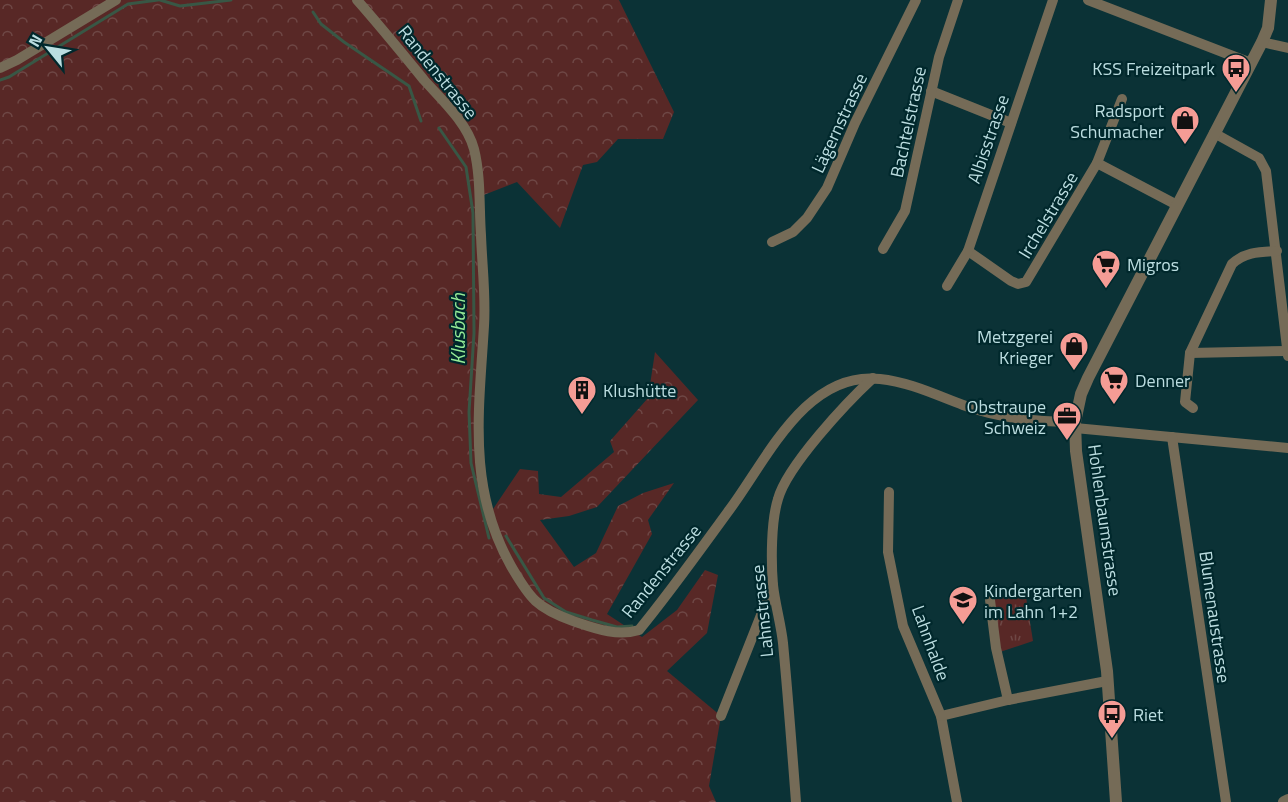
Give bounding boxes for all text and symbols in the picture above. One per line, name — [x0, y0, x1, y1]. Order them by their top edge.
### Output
north arrow — [18, 18, 78, 78]
street label: Randenstrasse — [392, 19, 484, 125]
text: N — [22, 30, 48, 51]
bus stop icon: KSS Freizeitpark — [1220, 52, 1252, 94]
place label: KSS Freizeitpark — [1092, 55, 1215, 82]
street label: Bachtelstrasse — [883, 64, 933, 180]
street label: Lägernstrasse — [804, 69, 874, 177]
street label: Albisstrasse — [960, 91, 1016, 187]
place label: Radsport Schumacher — [1070, 97, 1165, 145]
shop icon: Radsport Schumacher — [1169, 104, 1201, 146]
street label: Irchelstrasse — [1011, 166, 1085, 264]
supermarket icon: Migros — [1090, 248, 1122, 290]
place label: Migros — [1127, 251, 1179, 278]
water label: Klusbach — [442, 292, 473, 365]
place label: Metzgerei Krieger — [977, 323, 1053, 371]
shop icon: Metzgerei Krieger — [1058, 330, 1090, 372]
supermarket icon: Denner — [1098, 364, 1130, 406]
place label: Denner — [1135, 367, 1190, 394]
building icon: Klushütte — [566, 374, 598, 416]
place label: Klushütte — [603, 377, 676, 404]
place label: Obstraupe Schweiz — [967, 393, 1046, 441]
office icon: Obstraupe Schweiz — [1051, 400, 1083, 442]
street label: Hohlenbaumstrasse — [1081, 442, 1129, 598]
street label: Randenstrasse — [615, 518, 707, 624]
street label: Blumenaustrasse — [1192, 549, 1238, 685]
street label: Lahnstrasse — [744, 563, 780, 659]
place label: Kindergarten im Lahn 1+2 — [984, 577, 1082, 625]
school or university icon: Kindergarten im Lahn 1+2 — [947, 584, 979, 626]
street label: Lahnhalde — [905, 602, 957, 684]
bus stop icon: Riet — [1096, 698, 1128, 740]
place label: Riet — [1133, 701, 1164, 728]

